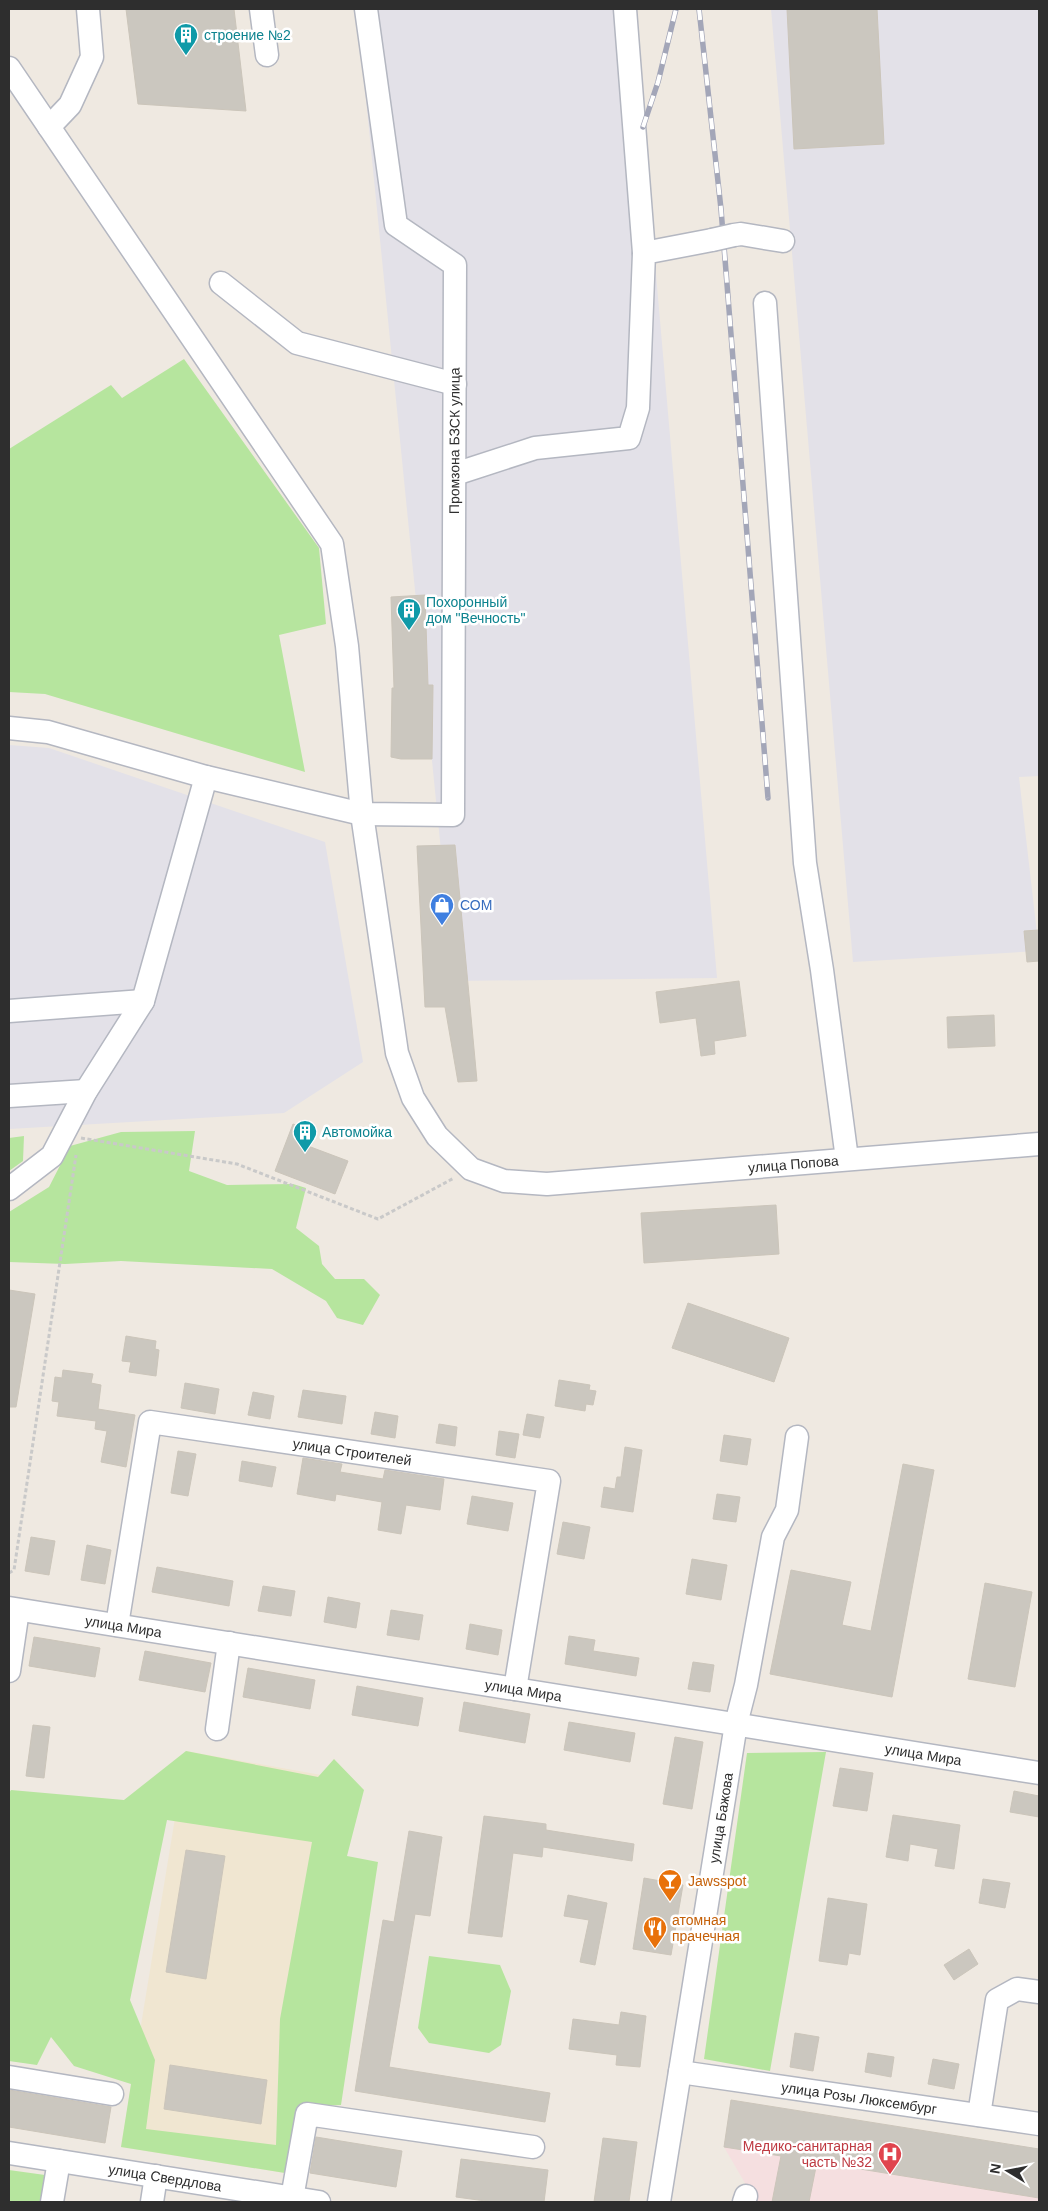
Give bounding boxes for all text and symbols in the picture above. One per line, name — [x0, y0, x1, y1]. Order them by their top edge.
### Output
building icon: строение №2 — [173, 22, 199, 56]
place label: строение №2 — [204, 27, 291, 43]
street label: Промзона БЗСК улица — [446, 367, 463, 514]
place label: Похоронный дом "Вечность" — [426, 594, 526, 626]
building icon: Похоронный дом "Вечность" — [396, 597, 422, 631]
shop icon: СОМ — [429, 892, 455, 926]
place label: СОМ — [460, 897, 492, 913]
building icon: Автомойка — [292, 1119, 318, 1153]
place label: Автомойка — [322, 1124, 392, 1140]
street label: улица Попова — [747, 1152, 839, 1176]
street label: улица Строителей — [292, 1435, 413, 1469]
street label: улица Мира — [84, 1612, 163, 1640]
street label: улица Мира — [484, 1676, 563, 1704]
street label: улица Мира — [884, 1740, 963, 1769]
street label: улица Бажова — [706, 1771, 736, 1864]
bar icon: Jawsspot — [657, 1868, 683, 1902]
place label: Jawsspot — [688, 1873, 746, 1889]
place label: атомная прачечная — [672, 1912, 740, 1944]
restaurant icon: атомная прачечная — [642, 1915, 668, 1949]
street label: улица Розы Люксембург — [780, 2079, 938, 2117]
place label: Медико-санитарная часть №32 — [743, 2138, 872, 2170]
hospital icon: Медико-санитарная часть №32 — [877, 2141, 903, 2175]
north arrow — [983, 2146, 1033, 2196]
street label: улица Свердлова — [107, 2161, 223, 2195]
text: N — [986, 2162, 1004, 2175]

